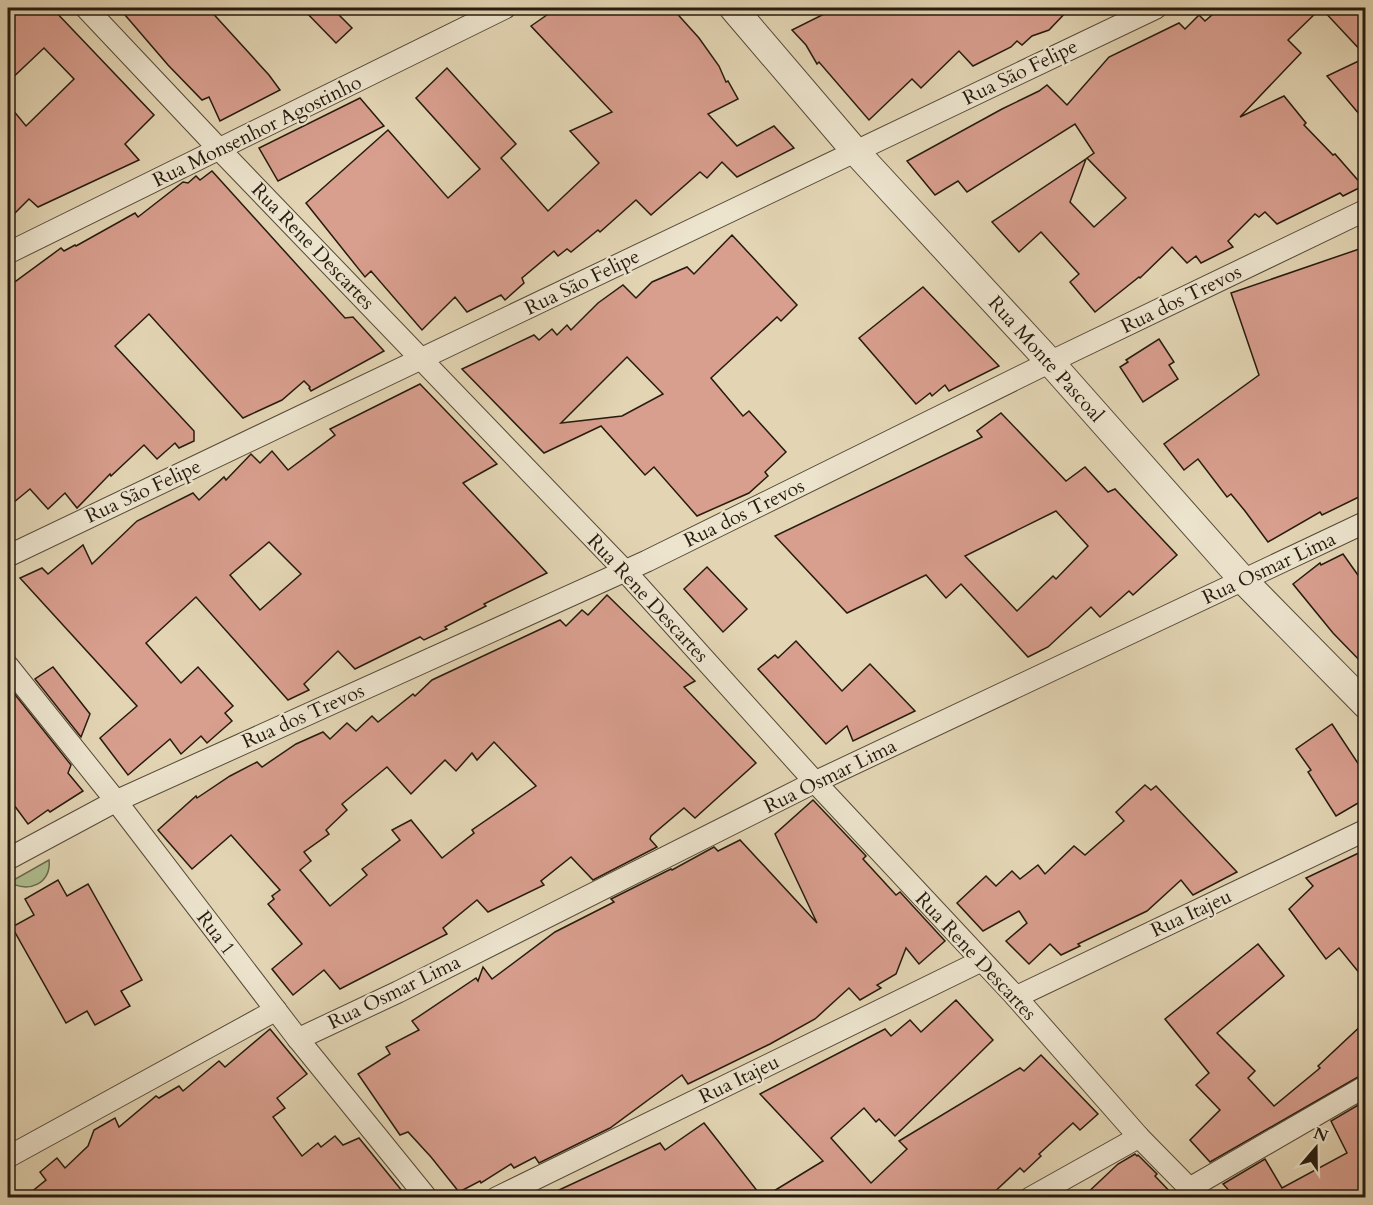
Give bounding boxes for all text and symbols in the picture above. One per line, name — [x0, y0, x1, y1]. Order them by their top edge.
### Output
street label: Rua São Felipe — [958, 33, 1082, 111]
street label: Rua Monsenhor Agostinho — [148, 68, 366, 193]
street label: Rua Rene Descartes — [245, 177, 381, 315]
street label: Rua São Felipe — [520, 243, 644, 321]
street label: Rua dos Trevos — [1116, 258, 1246, 340]
street label: Rua Monte Pascoal — [982, 290, 1110, 428]
street label: Rua São Felipe — [81, 452, 205, 530]
street label: Rua dos Trevos — [679, 472, 809, 554]
street label: Rua Osmar Lima — [1198, 525, 1340, 611]
street label: Rua Rene Descartes — [581, 528, 715, 668]
street label: Rua dos Trevos — [238, 677, 368, 755]
street label: Rua Osmar Lima — [759, 732, 901, 820]
street label: Rua Itajeu — [1146, 883, 1236, 943]
street label: Rua Rene Descartes — [909, 886, 1043, 1026]
street label: Rua 1 — [190, 905, 242, 961]
street label: Rua Osmar Lima — [323, 948, 465, 1036]
street label: Rua Itajeu — [694, 1048, 784, 1110]
north arrow — [1286, 1118, 1346, 1178]
text: N — [1310, 1122, 1331, 1148]

